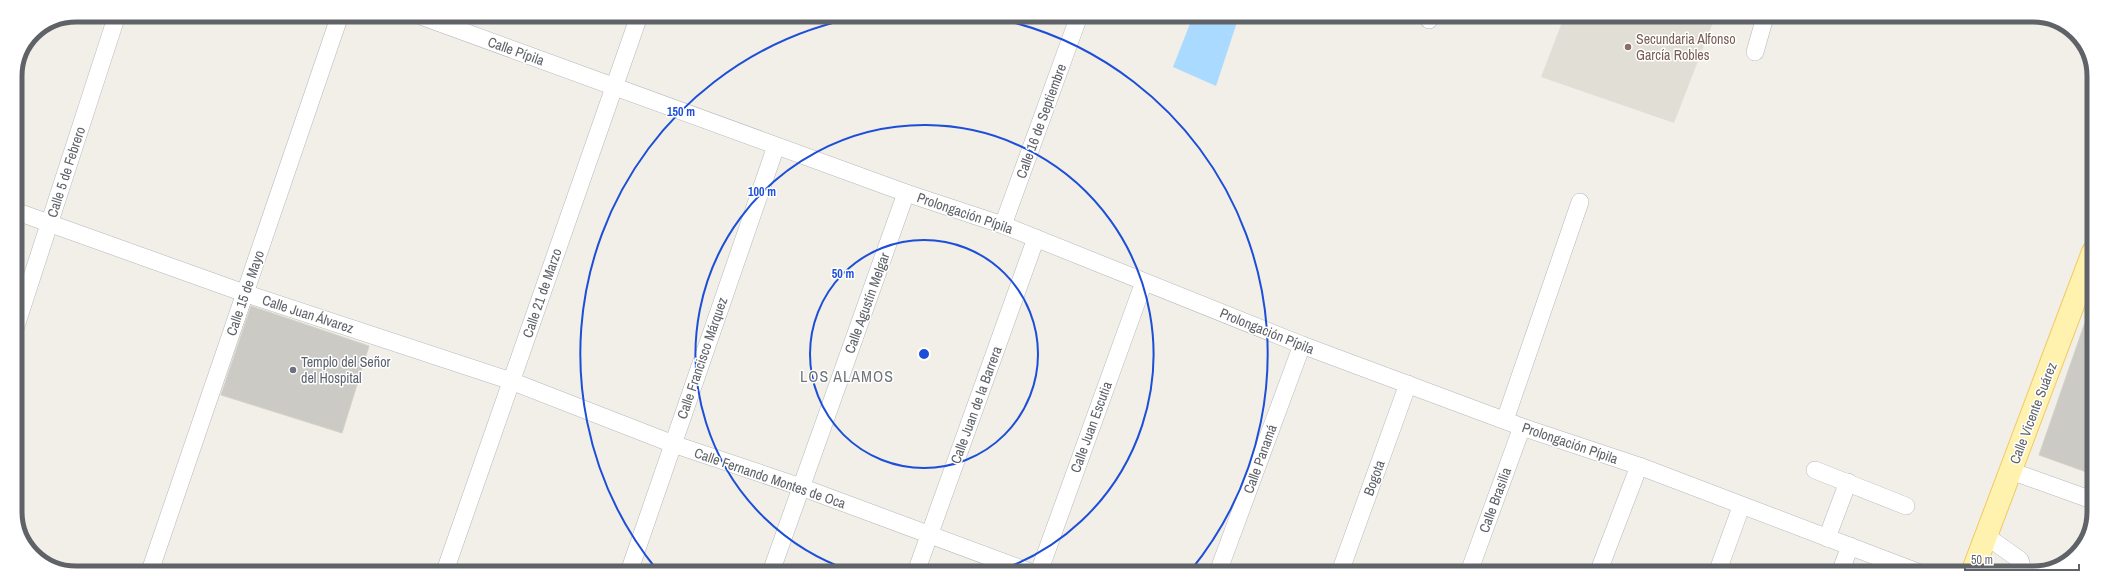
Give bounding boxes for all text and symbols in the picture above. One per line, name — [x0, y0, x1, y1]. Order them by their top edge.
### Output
place label: Secundaria Alfonso García Robles — [1636, 30, 1736, 64]
street label: Calle Pípila — [485, 33, 547, 70]
marker: Secundaria Alfonso García Robles — [1623, 42, 1633, 52]
street label: Calle 16 de Septiembre — [1012, 61, 1070, 181]
text: 150 m — [667, 104, 695, 120]
street label: Calle 5 de Febrero — [43, 124, 89, 220]
text: 100 m — [748, 184, 776, 200]
street label: Prolongación Pípila — [915, 188, 1016, 238]
street label: Calle 21 de Marzo — [518, 246, 566, 340]
street label: Calle 15 de Mayo — [222, 248, 268, 338]
street label: Calle Agustín Melgar — [840, 250, 894, 356]
text: 50 m — [832, 266, 854, 282]
street label: Calle Juan Álvarez — [260, 291, 356, 337]
street label: Calle Francisco Márquez — [673, 295, 731, 421]
street label: Prolongación Pípila — [1217, 304, 1317, 358]
street label: Calle Juan de la Barrera — [946, 343, 1006, 466]
centre of rings — [917, 347, 931, 361]
place label: Templo del Señor del Hospital — [301, 353, 391, 387]
street label: Calle Vicente Suárez — [2005, 359, 2061, 466]
marker: Templo del Señor del Hospital — [288, 365, 298, 375]
district label: LOS ALAMOS — [800, 365, 894, 387]
street label: Calle Juan Escutia — [1066, 378, 1116, 475]
street label: Prolongación Pípila — [1520, 418, 1621, 468]
street label: Calle Panamá — [1239, 421, 1281, 496]
street label: Calle Fernando Montes de Oca — [692, 444, 849, 513]
street label: Bogota — [1359, 457, 1389, 498]
street label: Calle Brasilia — [1475, 464, 1515, 535]
scale bar — [1965, 546, 2079, 572]
text: 50 m — [1971, 552, 1993, 568]

